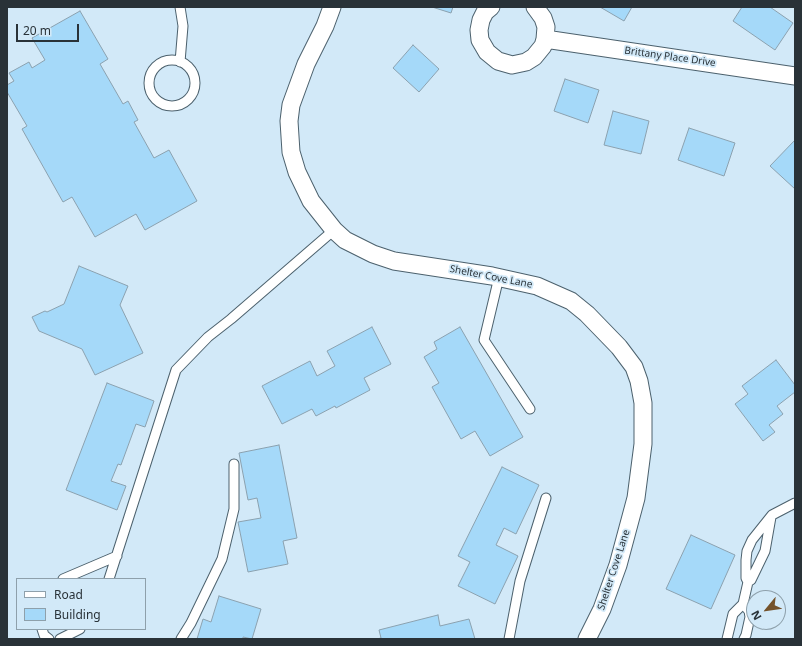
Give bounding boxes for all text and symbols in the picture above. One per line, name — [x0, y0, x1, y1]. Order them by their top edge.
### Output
scale bar — [18, 16, 81, 42]
text: 20 m — [23, 22, 51, 39]
street label: Brittany Place Drive — [624, 45, 716, 69]
street label: Shelter Cove Lane — [449, 263, 533, 291]
street label: Shelter Cove Lane — [595, 528, 633, 612]
legend — [16, 578, 146, 630]
text: Road — [54, 586, 83, 603]
north arrow — [746, 590, 786, 630]
text: Building — [54, 606, 101, 623]
text: N — [747, 608, 765, 623]

